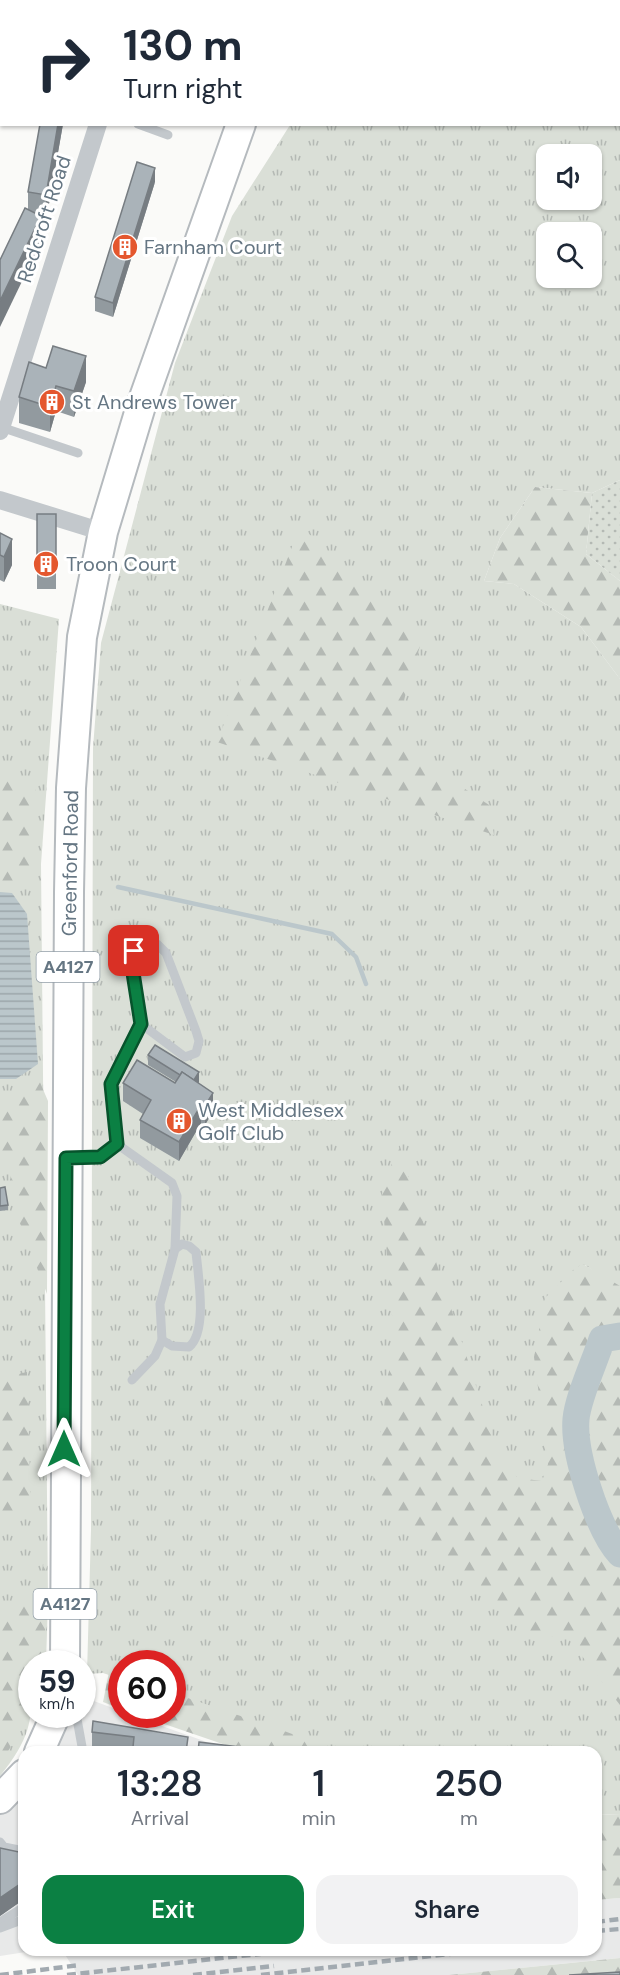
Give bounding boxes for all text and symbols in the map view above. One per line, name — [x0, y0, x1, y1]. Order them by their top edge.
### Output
text: 130 m — [123, 18, 243, 73]
icon: right — [24, 24, 102, 102]
text: Turn right — [123, 71, 243, 106]
map controls — [536, 144, 602, 288]
button: sound — [536, 144, 602, 210]
street label: Redcroft Road — [11, 152, 77, 286]
button: search — [536, 222, 602, 288]
building icon: Farnham Court — [110, 232, 140, 262]
place label: Farnham Court — [144, 234, 282, 260]
building icon: St Andrews Tower — [37, 387, 67, 417]
place label: St Andrews Tower — [72, 389, 237, 415]
building icon: Troon Court — [31, 549, 61, 579]
place label: Troon Court — [66, 551, 177, 577]
street label: Greenford Road — [56, 790, 84, 936]
pin — [108, 925, 159, 976]
icon: arrive — [117, 934, 150, 967]
road number: A4127 — [36, 952, 100, 982]
place label: West Middlesex Golf Club — [198, 1097, 344, 1146]
building icon: West Middlesex Golf Club — [164, 1106, 194, 1136]
position arrow — [32, 1417, 96, 1481]
road number: A4127 — [34, 1589, 97, 1619]
speed limit sign: 60 — [108, 1650, 186, 1728]
text: 59 — [39, 1662, 76, 1701]
text: km/h — [39, 1694, 75, 1714]
text: 13:28 — [117, 1760, 203, 1807]
text: 1 — [312, 1760, 325, 1807]
text: 250 — [435, 1760, 503, 1807]
text: Arrival — [131, 1805, 189, 1831]
text: min — [302, 1805, 336, 1831]
text: m — [460, 1805, 478, 1831]
button: Exit — [42, 1875, 304, 1944]
button: Share — [316, 1875, 578, 1944]

